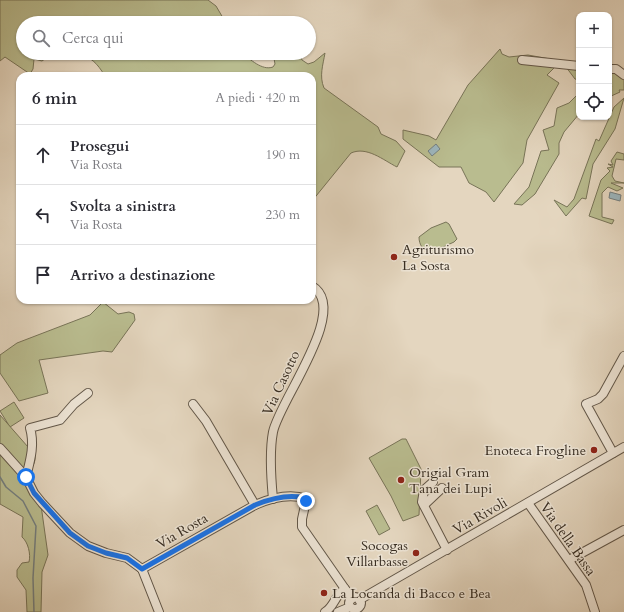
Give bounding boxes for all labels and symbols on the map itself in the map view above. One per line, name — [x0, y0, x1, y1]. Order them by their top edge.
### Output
place label: Agriturismo La Sosta — [402, 240, 475, 275]
marker: Agriturismo La Sosta — [389, 252, 399, 262]
street label: Via Casotto — [258, 347, 304, 418]
place label: Enoteca Frogline — [485, 441, 586, 460]
marker: Enoteca Frogline — [589, 445, 599, 455]
place label: Origial Gram Tana dei Lupi — [409, 463, 492, 498]
route start — [17, 468, 35, 486]
marker: Origial Gram Tana dei Lupi — [396, 475, 406, 485]
route end — [297, 492, 315, 510]
street label: Via Rivoli — [449, 493, 511, 539]
street label: Via della Bassa — [536, 498, 600, 580]
street label: Via Rosta — [153, 509, 211, 553]
place label: Socogas Villarbasse — [346, 536, 408, 571]
marker: Socogas Villarbasse — [411, 548, 421, 558]
place label: La Locanda di Bacco e Bea — [332, 584, 491, 603]
marker: La Locanda di Bacco e Bea — [319, 588, 329, 598]

